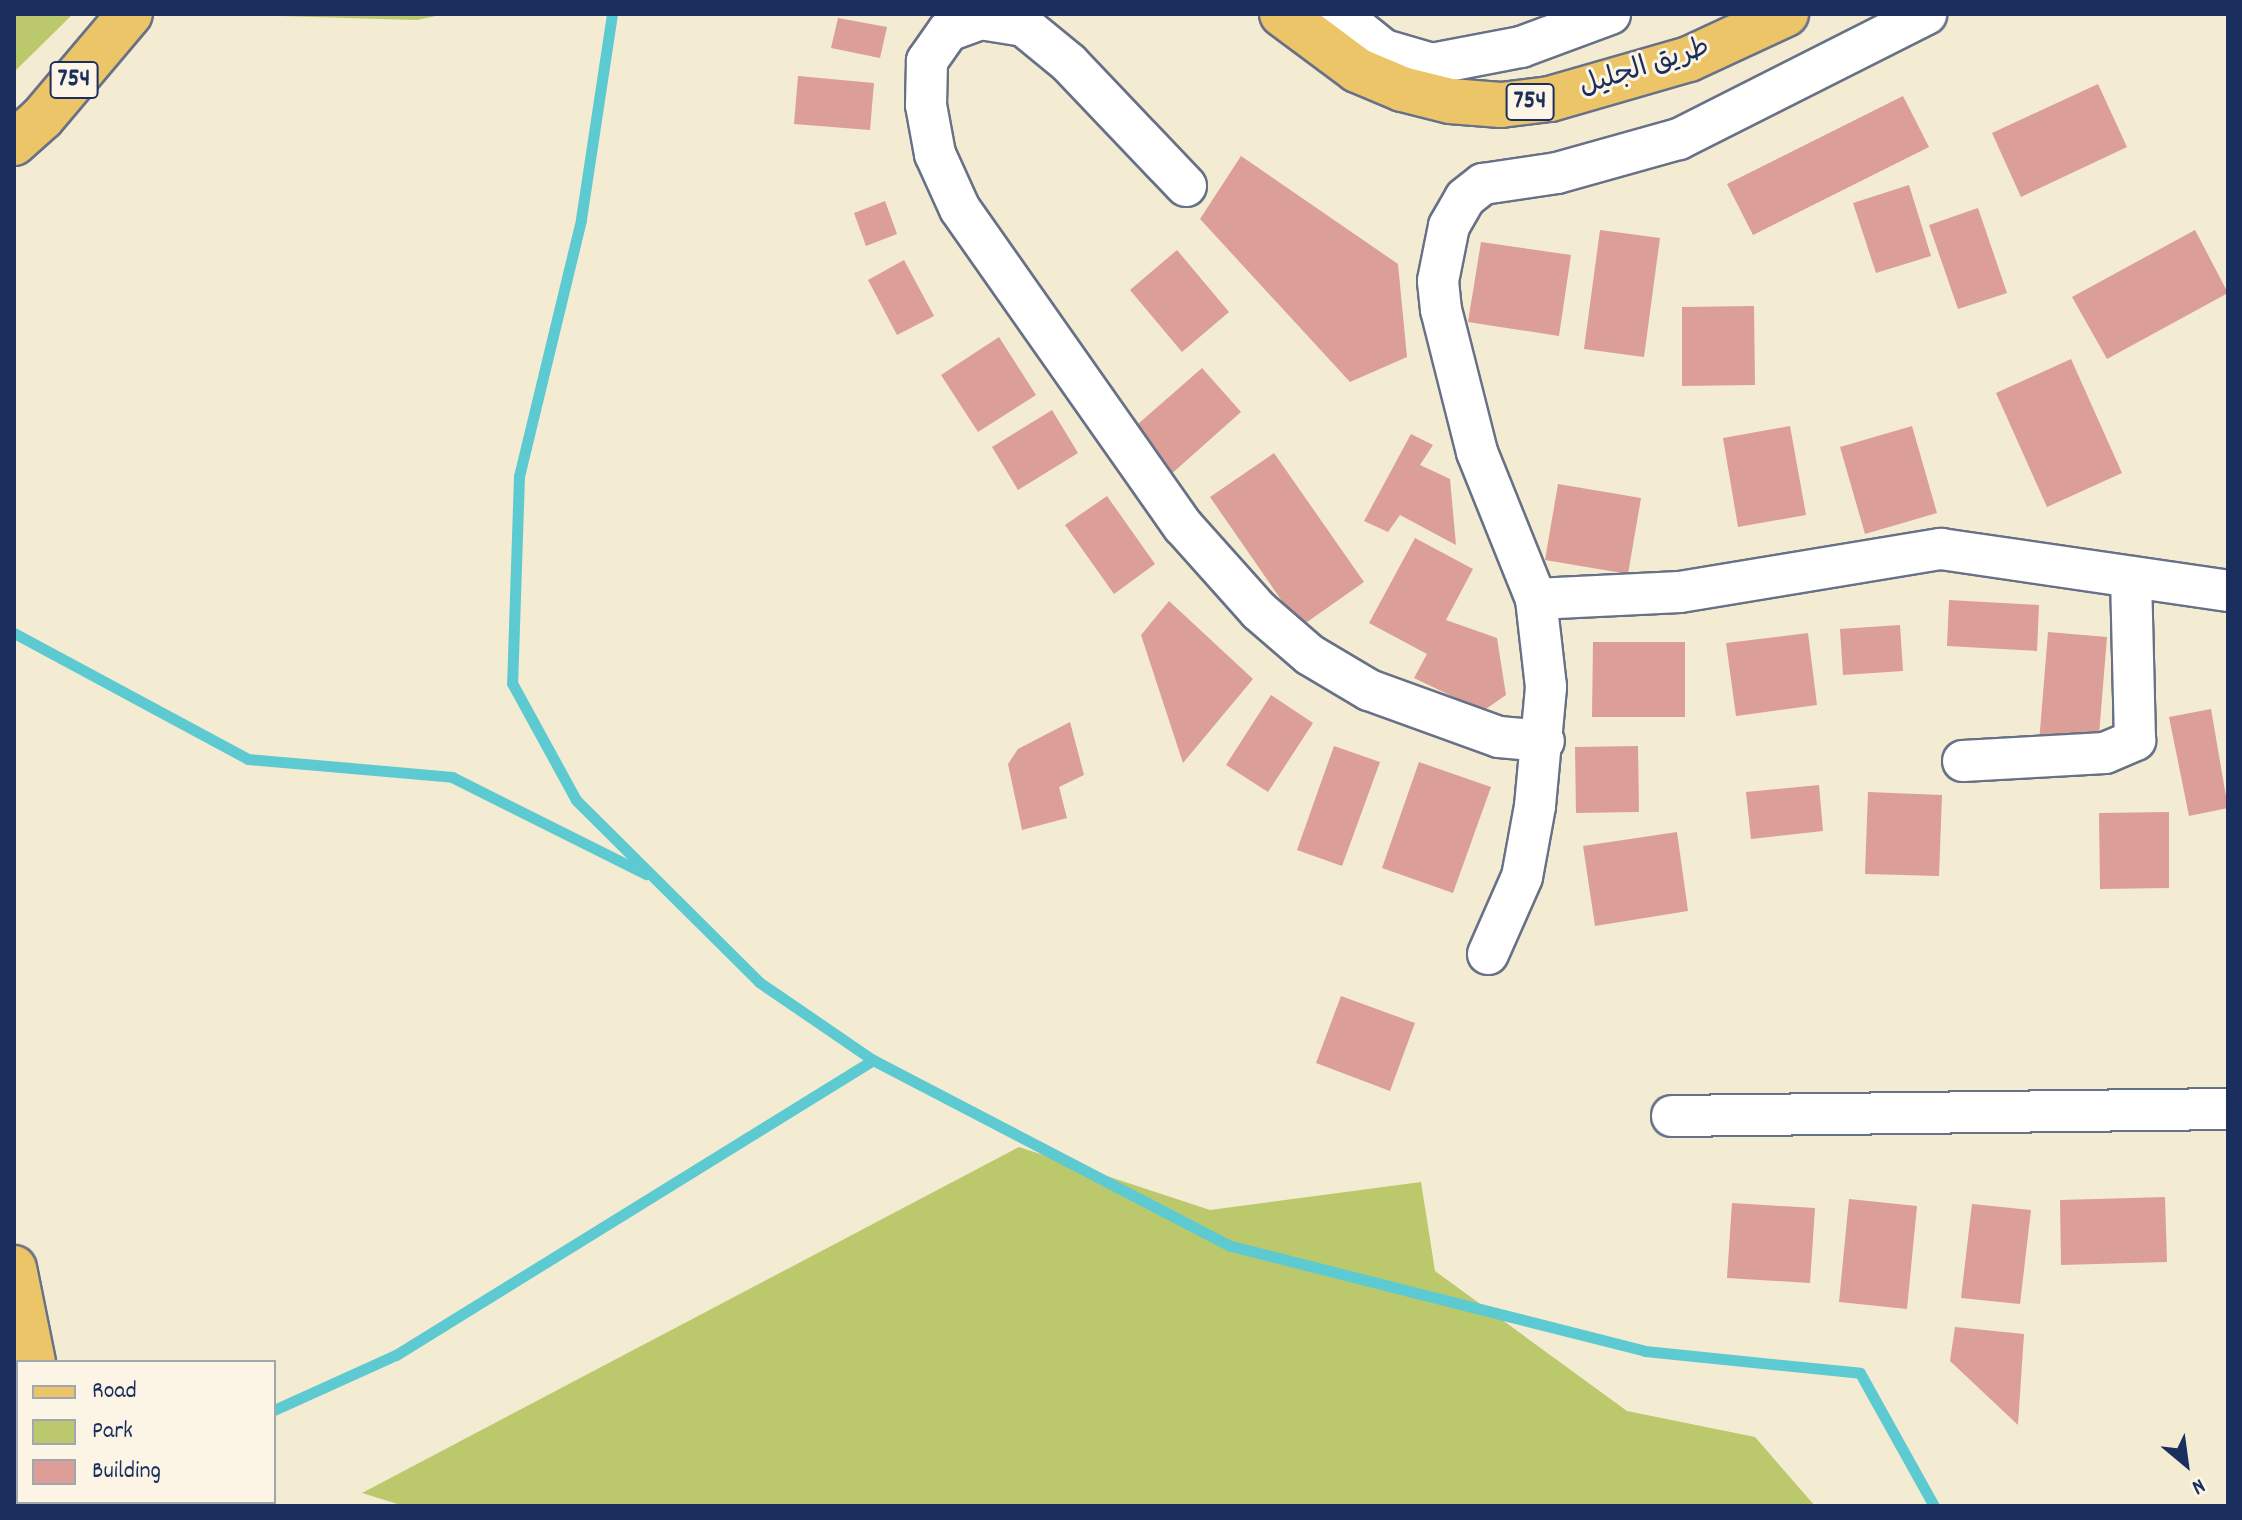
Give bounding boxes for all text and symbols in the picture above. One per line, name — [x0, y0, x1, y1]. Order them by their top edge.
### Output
street label: طريق الجليل — [1576, 32, 1714, 106]
road number: 754 — [48, 58, 100, 102]
road number: 754 — [1504, 80, 1556, 124]
legend — [16, 1360, 276, 1504]
text: Road — [92, 1375, 137, 1409]
text: Park — [92, 1415, 133, 1449]
north arrow — [2146, 1424, 2226, 1504]
text: Building — [92, 1455, 161, 1489]
text: N — [2186, 1469, 2210, 1502]

